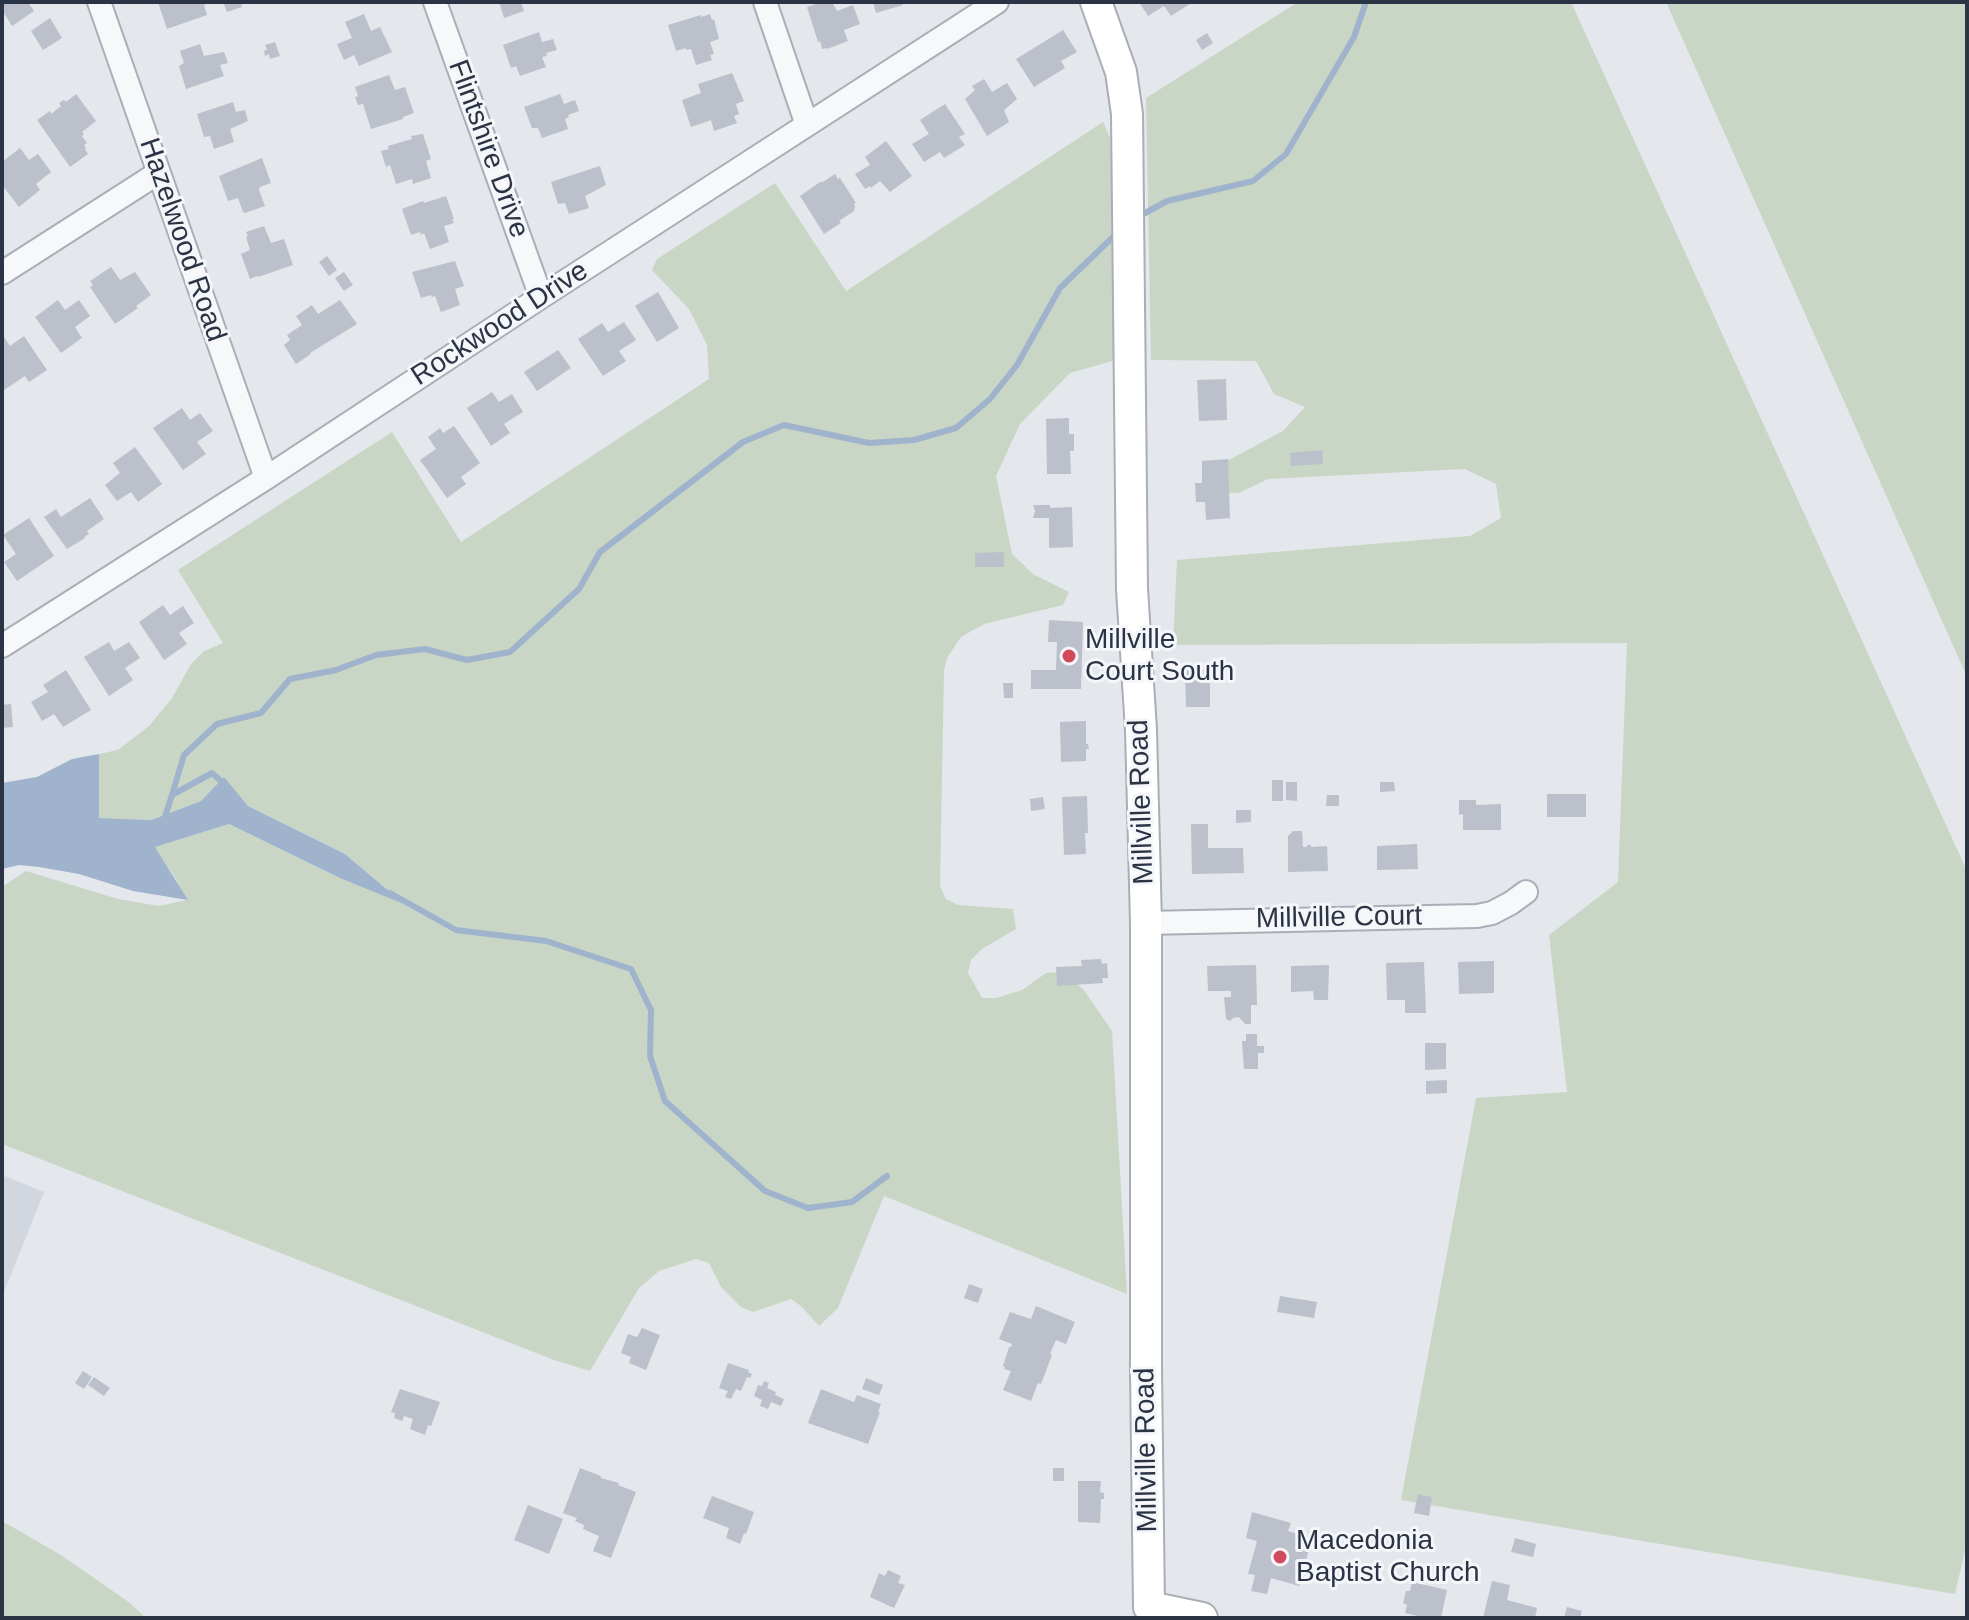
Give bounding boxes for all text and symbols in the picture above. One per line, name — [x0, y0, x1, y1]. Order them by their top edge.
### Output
street label: Flintshire Drive — [440, 56, 536, 242]
street label: Hazelwood Road — [131, 134, 233, 346]
street label: Rockwood Drive — [405, 254, 595, 394]
place label: Millville Court South — [1085, 623, 1234, 689]
marker: Millville Court South — [1060, 647, 1078, 665]
street label: Millville Road — [1122, 719, 1162, 885]
street label: Millville Court — [1255, 900, 1423, 936]
street label: Millville Road — [1129, 1367, 1165, 1533]
place label: Macedonia Baptist Church — [1296, 1524, 1480, 1590]
marker: Macedonia Baptist Church — [1271, 1548, 1289, 1566]

